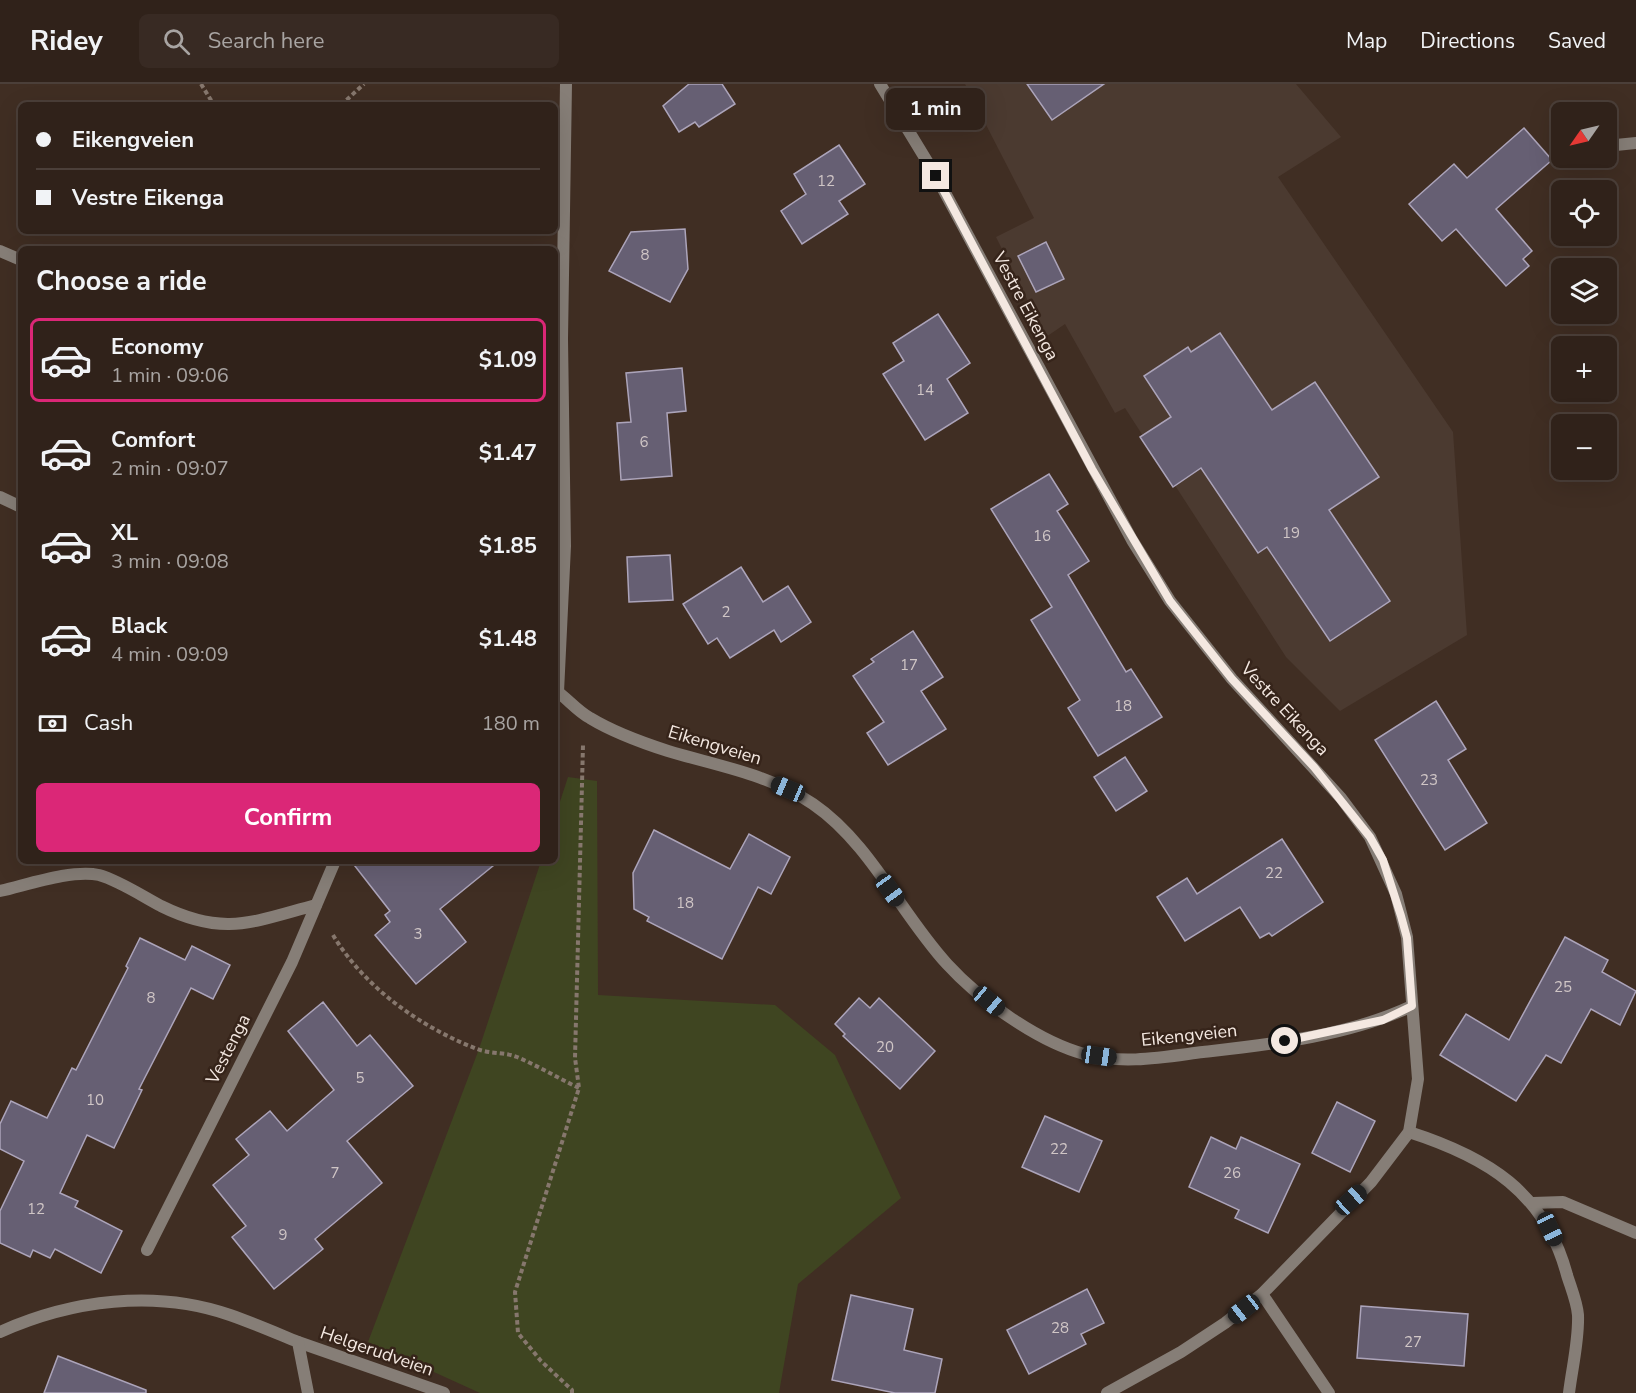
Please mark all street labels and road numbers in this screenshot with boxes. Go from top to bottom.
street label: Vestre Eikenga [987,247,1065,364]
street label: Vestre Eikenga [1235,656,1335,761]
street label: Eikengveien [665,719,765,771]
street label: Vestenga [200,1010,256,1089]
street label: Eikengveien [1140,1018,1238,1052]
street label: Helgerudveien [317,1320,437,1382]

